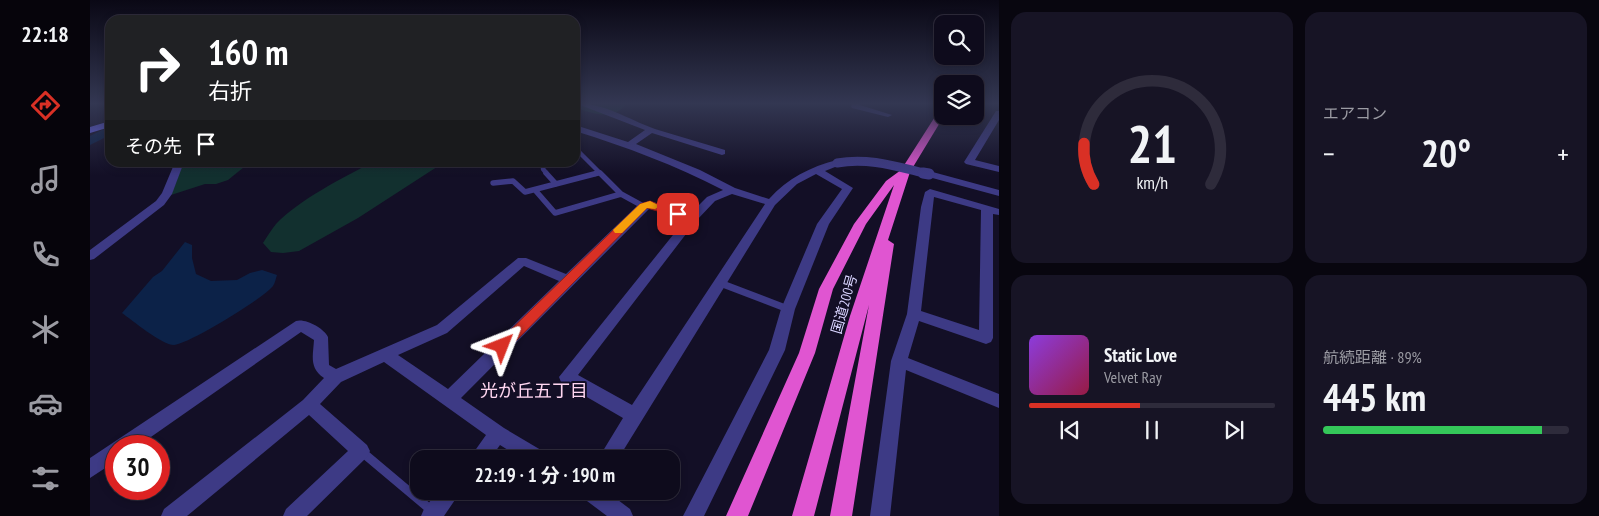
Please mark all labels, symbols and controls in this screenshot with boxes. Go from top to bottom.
map controls [934,15,984,125]
button: search [934,15,984,65]
text: 22:18 [21,20,69,48]
text: 160 m [208,29,289,75]
icon: right [125,35,190,100]
button: layers [934,75,984,125]
text: 右折 [208,77,252,105]
icon: directions [28,88,63,123]
text: エアコン [1323,103,1387,123]
text: 21 [1127,110,1177,177]
text: 20° [1421,128,1471,177]
icon: arrive [192,130,220,158]
text: その先 [125,134,182,158]
text: − [1323,135,1335,172]
text: + [1557,135,1569,172]
icon: music [28,162,63,197]
text: km/h [1136,171,1168,194]
pin [657,193,699,235]
icon: arrive [664,200,692,228]
icon: phone [28,237,63,272]
street label: 国道200号 [827,272,861,336]
icon: climate [28,312,63,347]
position arrow [475,319,527,371]
text: Static Love [1104,343,1177,367]
text: 航続距離 · 89% [1323,347,1422,367]
text: Velvet Ray [1104,367,1162,387]
text: 445 km [1323,372,1426,421]
district label: 光が丘五丁目 [480,379,588,402]
icon: car [28,386,63,421]
icon: previous [1056,416,1084,444]
icon: pause [1138,416,1166,444]
icon: next [1220,416,1248,444]
speed limit sign: 30 [105,435,170,500]
icon: filters [28,461,63,496]
text: 22:19 · 1 分 · 190 m [475,463,615,487]

